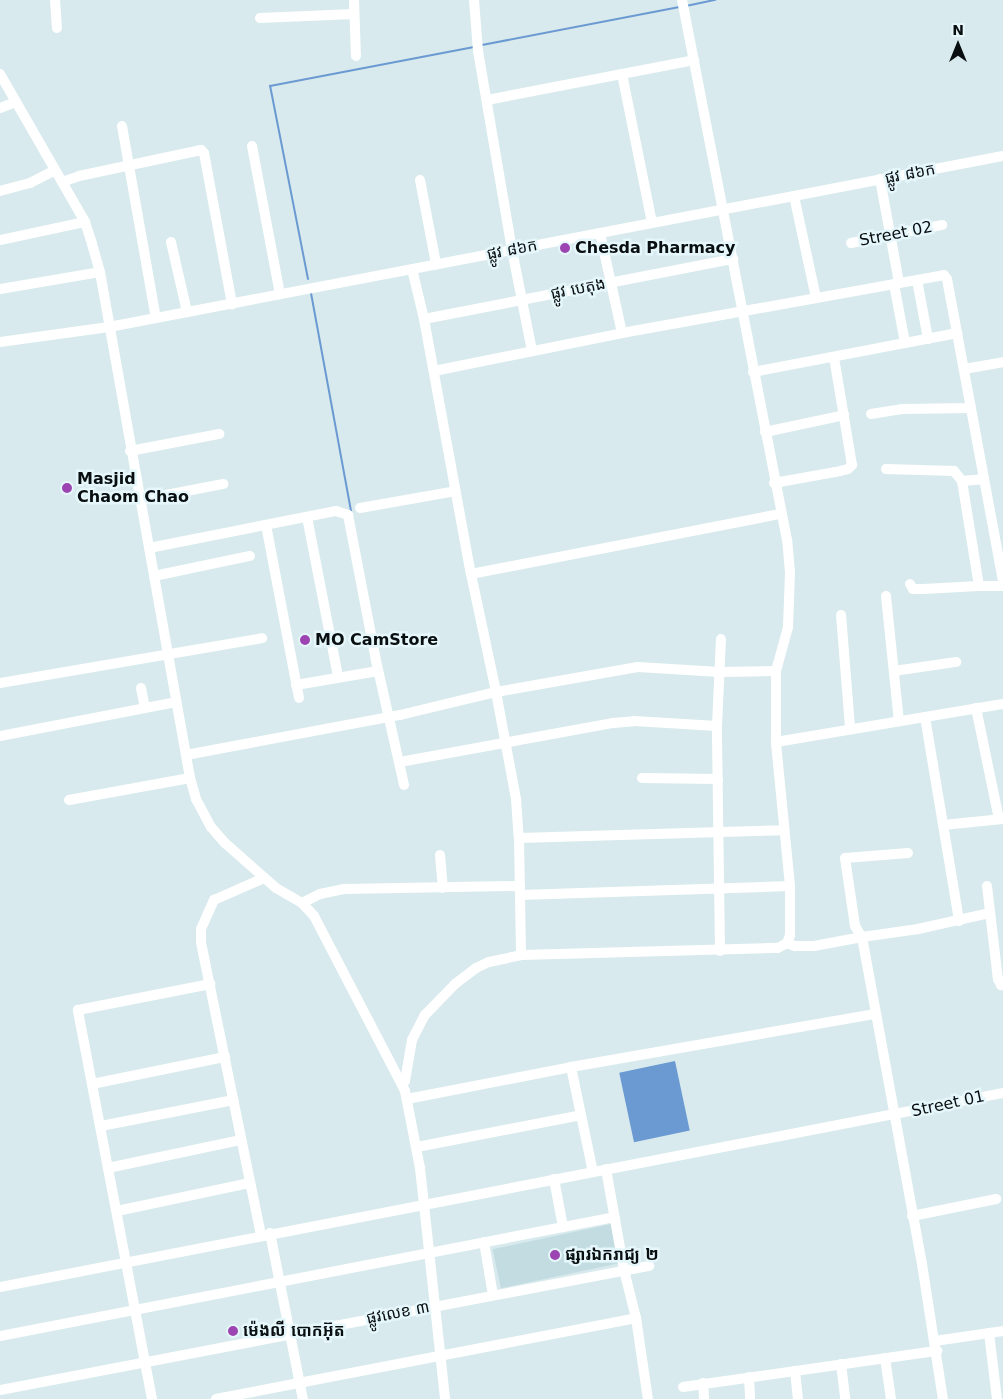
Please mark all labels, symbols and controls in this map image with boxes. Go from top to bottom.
north arrow [933,20,983,70]
text: N [952,22,964,38]
street label: ផ្លូវ ៨៦ក [883,160,937,188]
street label: Street 02 [858,218,934,250]
street label: ផ្លូវ ៨៦ក [485,236,539,264]
place label: Chesda Pharmacy [575,238,736,258]
marker: Chesda Pharmacy [559,242,571,254]
street label: ផ្លូវ បេតុង [549,274,607,304]
place label: Masjid Chaom Chao [77,469,189,507]
marker: Masjid Chaom Chao [61,482,73,494]
place label: MO CamStore [315,630,438,650]
marker: MO CamStore [299,634,311,646]
street label: Street 01 [910,1087,986,1121]
place label: ផ្សារឯករាជ្យ ២ [565,1245,659,1265]
marker: ផ្សារឯករាជ្យ ២ [549,1249,561,1261]
street label: ផ្លូវលេខ ៣ [365,1297,431,1329]
place label: ម៉េងលី បោកអ៊ុត [243,1321,345,1341]
marker: ម៉េងលី បោកអ៊ុត [227,1325,239,1337]

